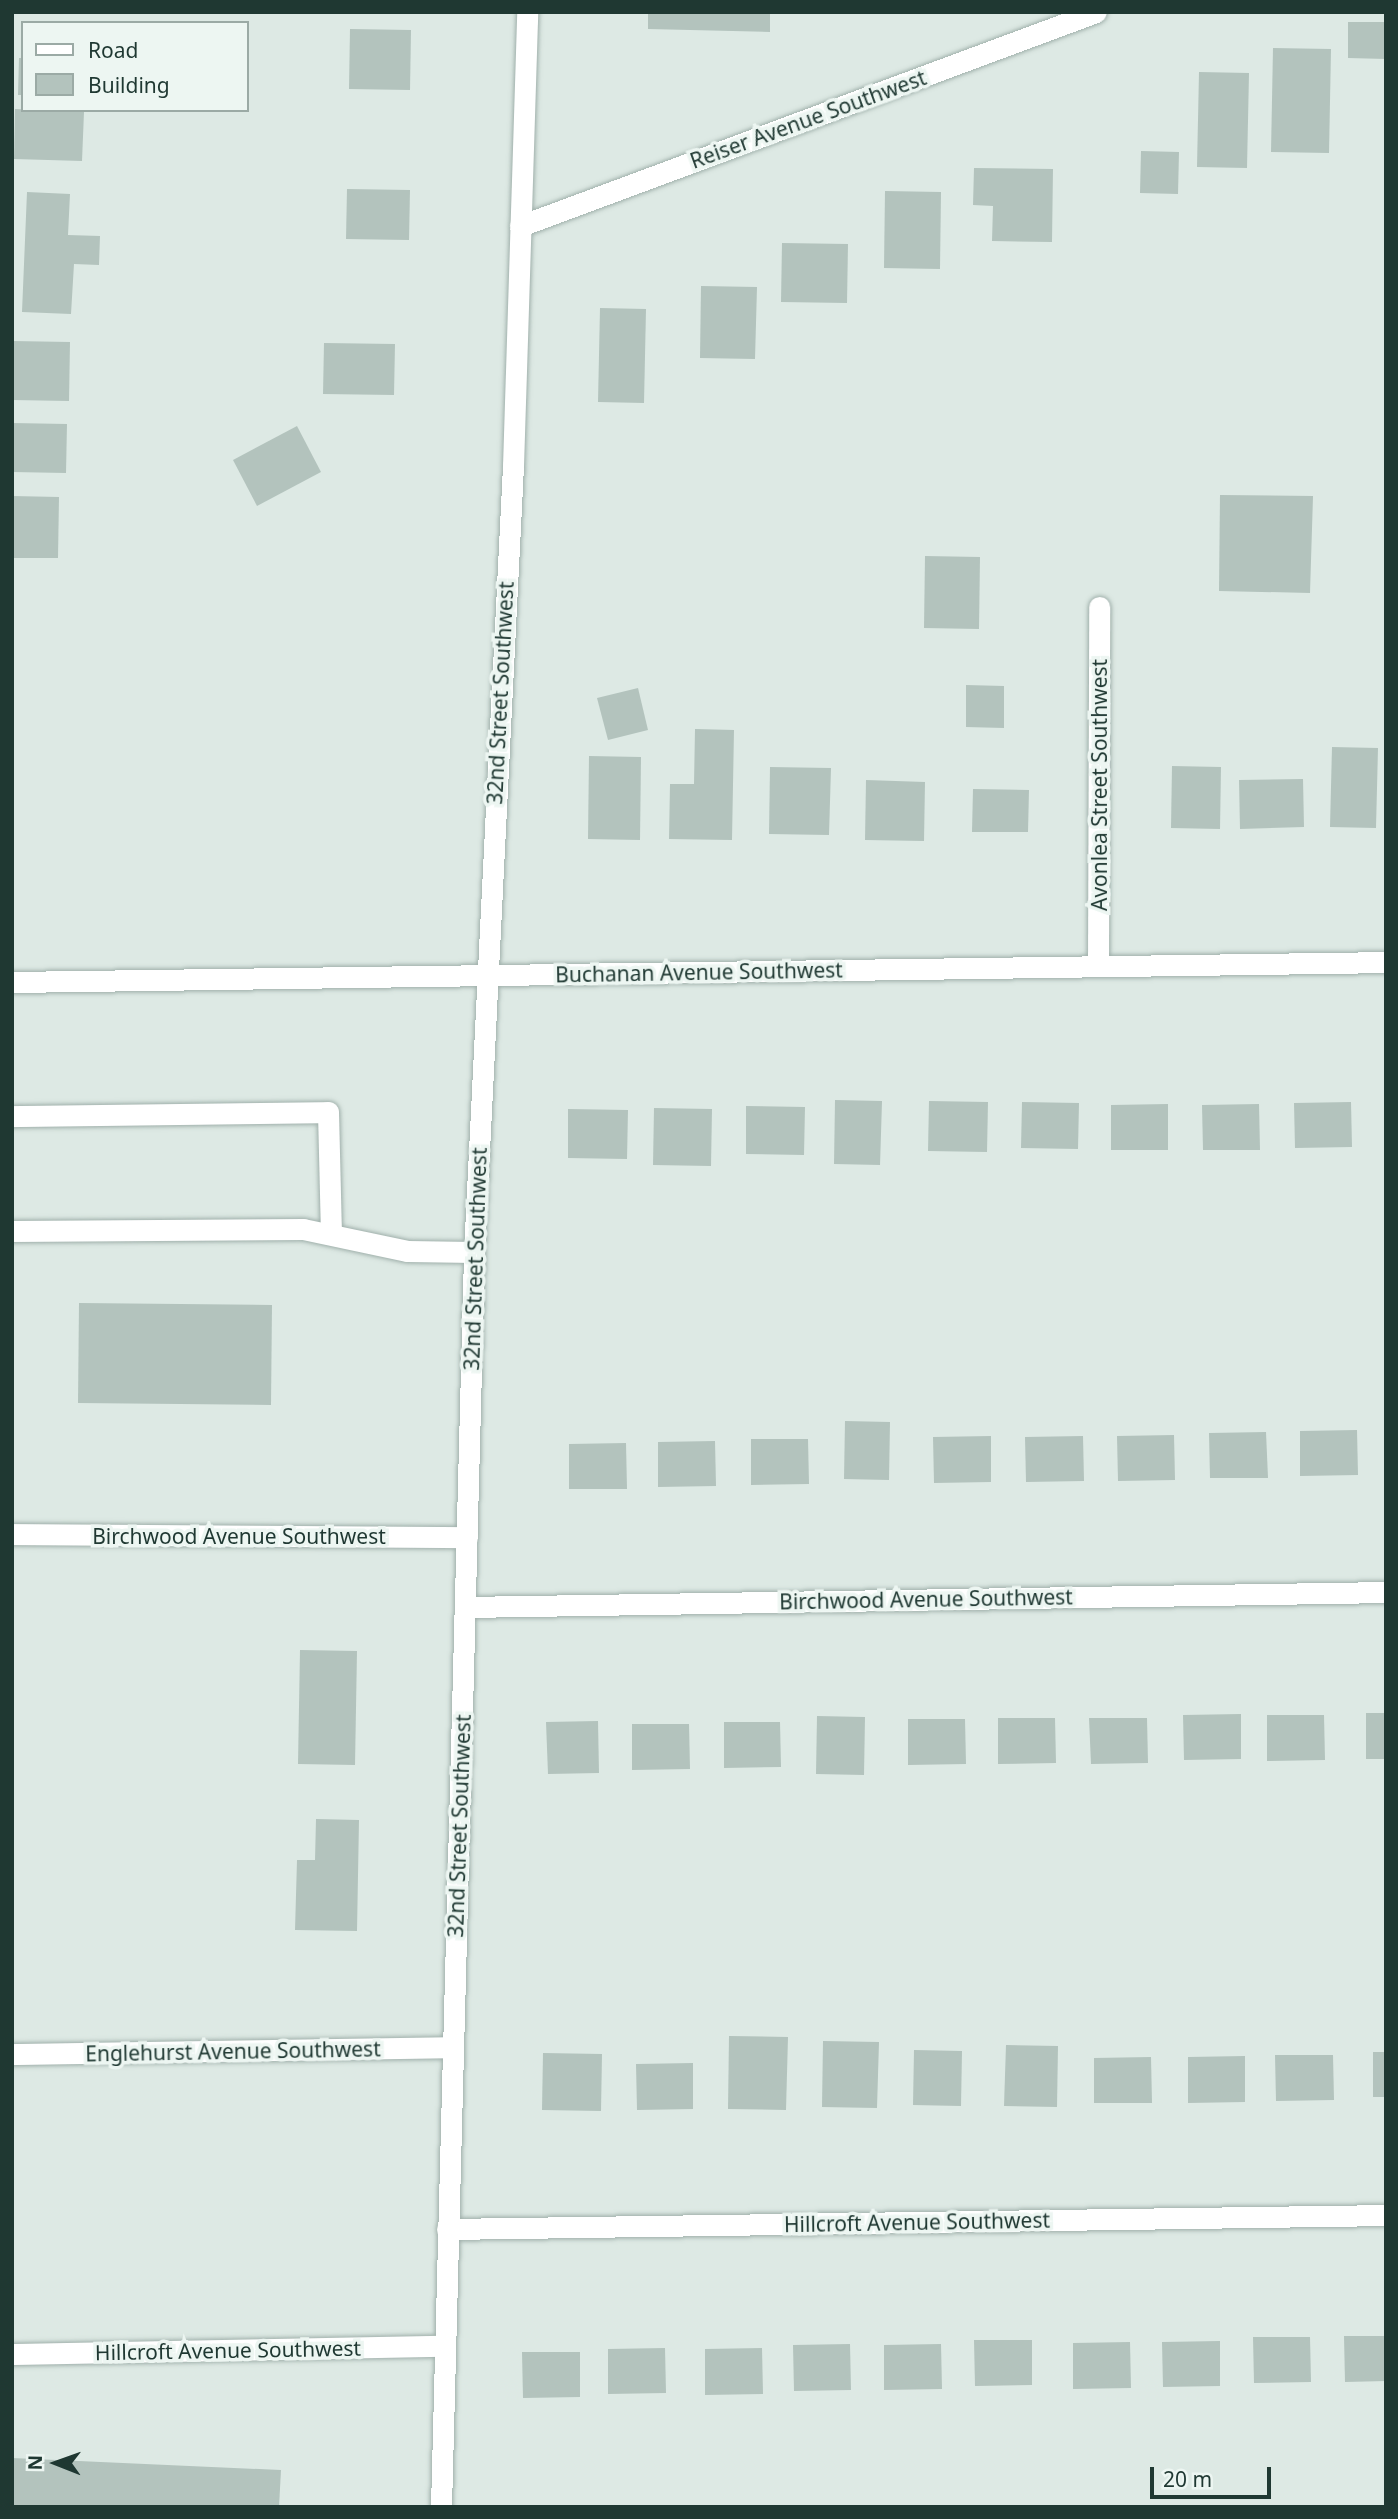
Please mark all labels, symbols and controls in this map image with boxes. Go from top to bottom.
legend [21,21,248,112]
text: Road [88,36,138,64]
street label: Reiser Avenue Southwest [687,65,929,173]
text: Building [88,71,170,99]
street label: 32nd Street Southwest [482,581,518,805]
street label: Avonlea Street Southwest [1086,659,1112,911]
street label: Buchanan Avenue Southwest [555,957,843,987]
street label: 32nd Street Southwest [459,1147,491,1371]
street label: Birchwood Avenue Southwest [92,1523,386,1549]
street label: Birchwood Avenue Southwest [779,1584,1073,1614]
street label: 32nd Street Southwest [443,1714,475,1938]
street label: Englehurst Avenue Southwest [85,2036,381,2066]
street label: Hillcroft Avenue Southwest [784,2207,1050,2237]
street label: Hillcroft Avenue Southwest [95,2335,361,2365]
north arrow [21,2428,91,2498]
scale bar [1153,2452,1274,2496]
text: N [22,2455,48,2471]
text: 20 m [1163,2465,1212,2493]

